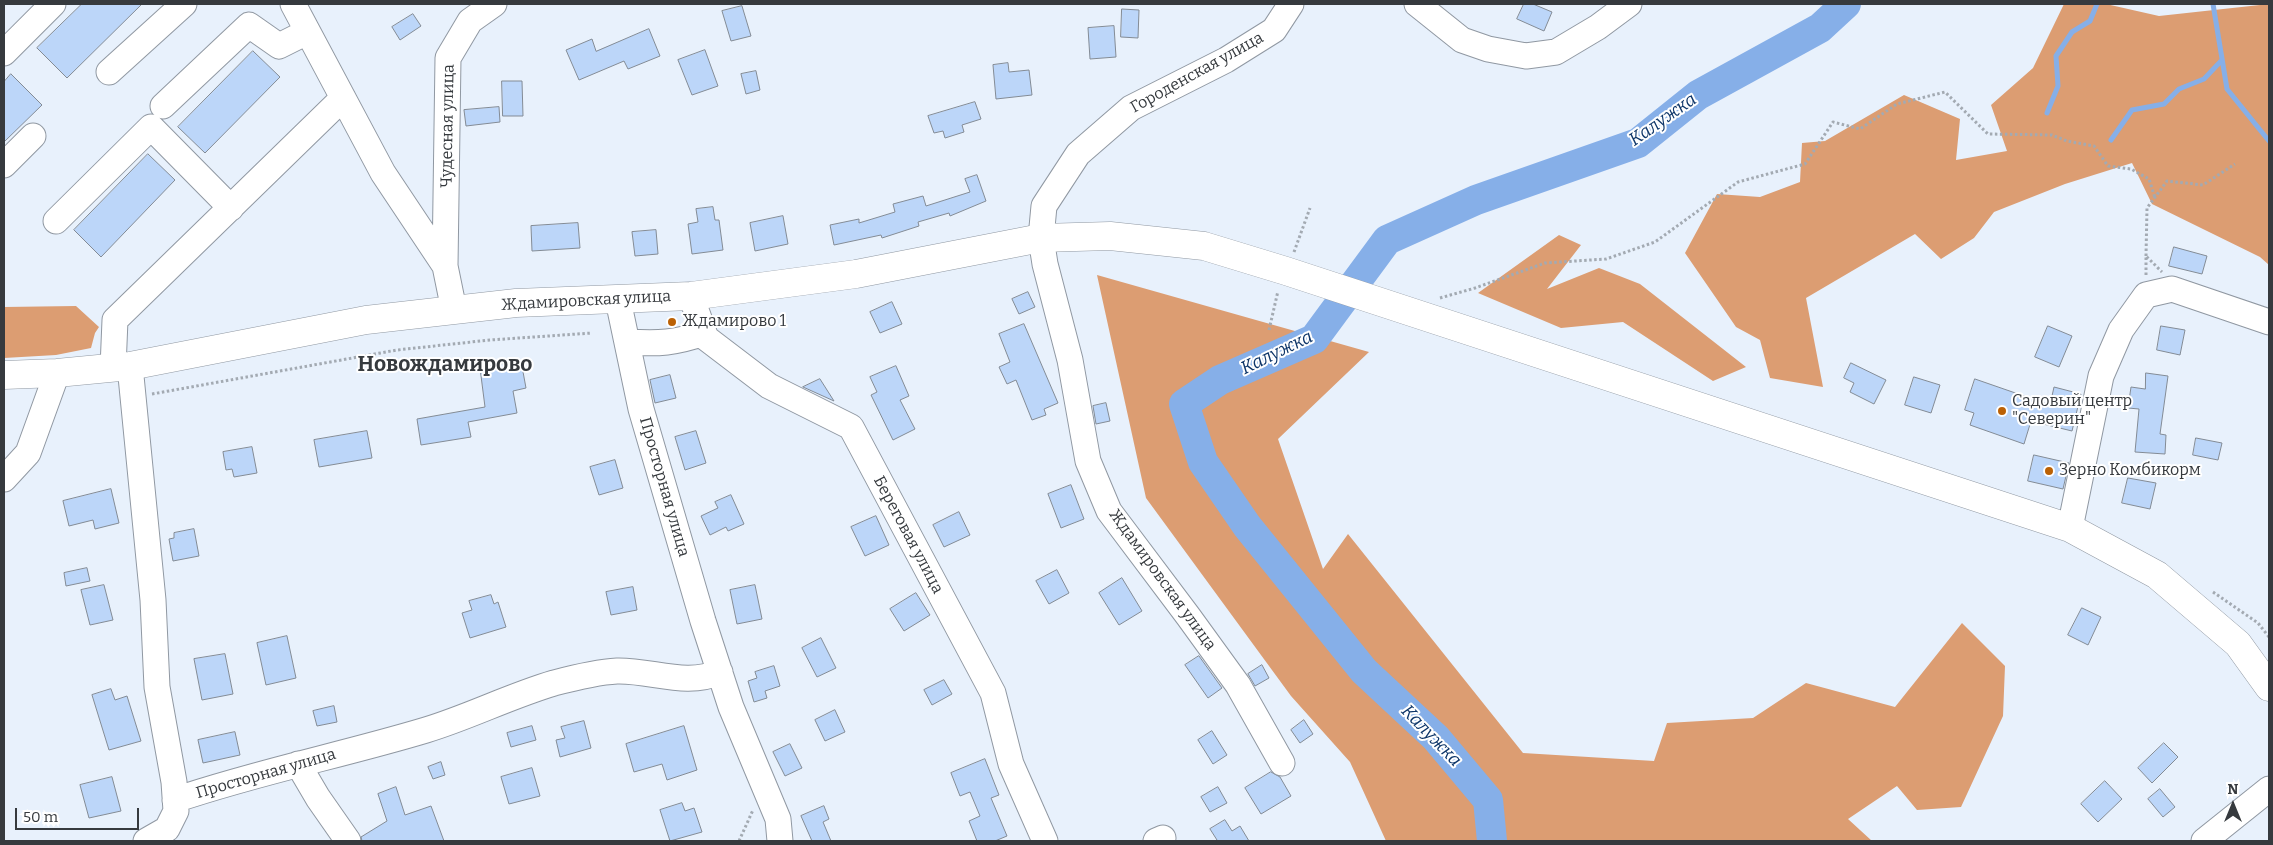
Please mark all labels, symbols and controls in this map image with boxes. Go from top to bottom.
street label: Городенская улица [1127,28,1267,118]
street label: Чудесная улица [437,64,459,188]
water label: Калужка [1625,89,1701,151]
street label: Ждамировская улица [501,287,671,315]
place label: Ждамирово 1 [682,312,786,332]
marker: Ждамирово 1 [666,316,678,328]
water label: Калужка [1238,326,1316,380]
district label: Новождамирово [358,352,532,378]
place label: Садовый центр "Северин" [2012,392,2132,430]
marker: Садовый центр "Северин" [1996,405,2008,417]
street label: Просторная улица [635,415,693,559]
place label: Зерно Комбикорм [2059,461,2201,481]
marker: Зерно Комбикорм [2043,465,2055,477]
street label: Береговая улица [869,473,947,597]
street label: Ждамировская улица [1104,506,1220,654]
water label: Калужка [1396,701,1466,771]
street label: Просторная улица [194,745,338,803]
north arrow [2208,780,2258,830]
text: N [2228,781,2238,798]
scale bar [18,798,141,830]
text: 50 m [23,808,58,826]

